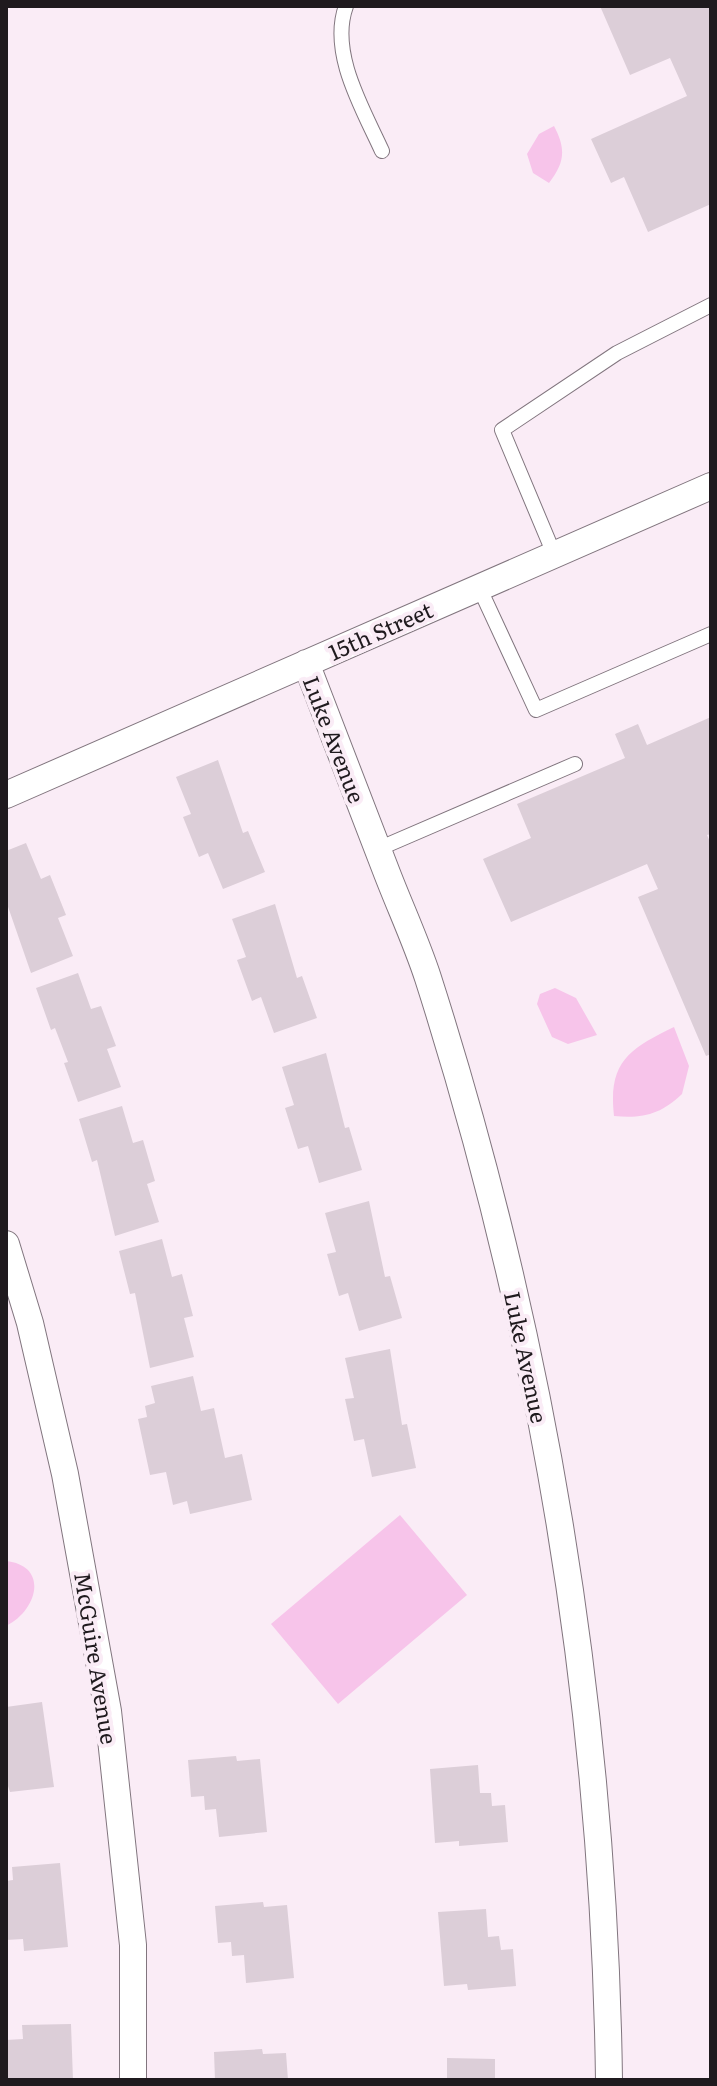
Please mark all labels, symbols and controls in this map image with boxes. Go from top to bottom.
street label: 15th Street [323,592,437,668]
street label: Luke Avenue [296,671,374,807]
street label: Luke Avenue [497,1288,557,1426]
street label: McGuire Avenue [67,1570,127,1746]

